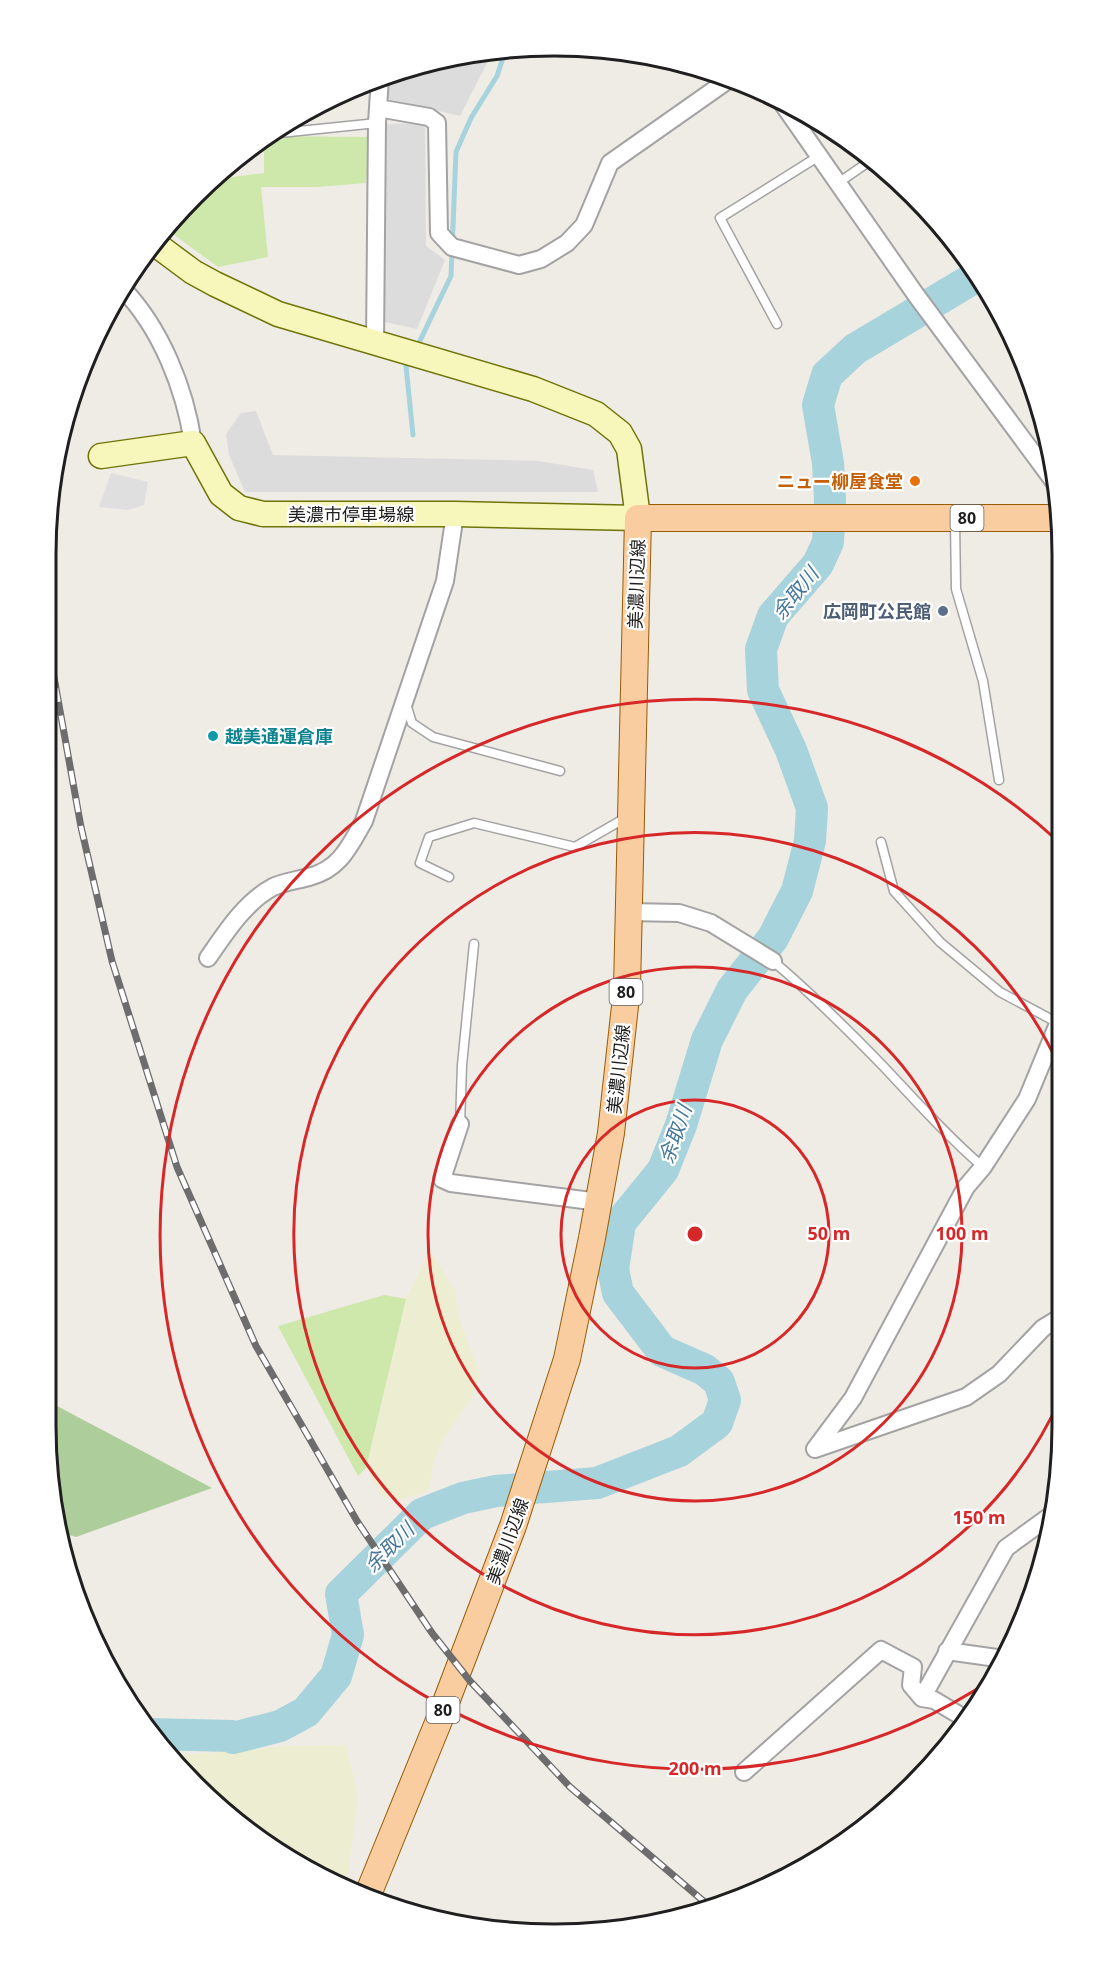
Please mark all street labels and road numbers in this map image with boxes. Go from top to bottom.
street label: 美濃市停車場線 [288,502,414,526]
road number: 80 [950,505,984,531]
street label: 美濃川辺線 [622,539,650,629]
road number: 80 [610,979,642,1005]
street label: 美濃川辺線 [601,1023,635,1115]
street label: 美濃川辺線 [480,1495,534,1587]
road number: 80 [426,1697,460,1723]

